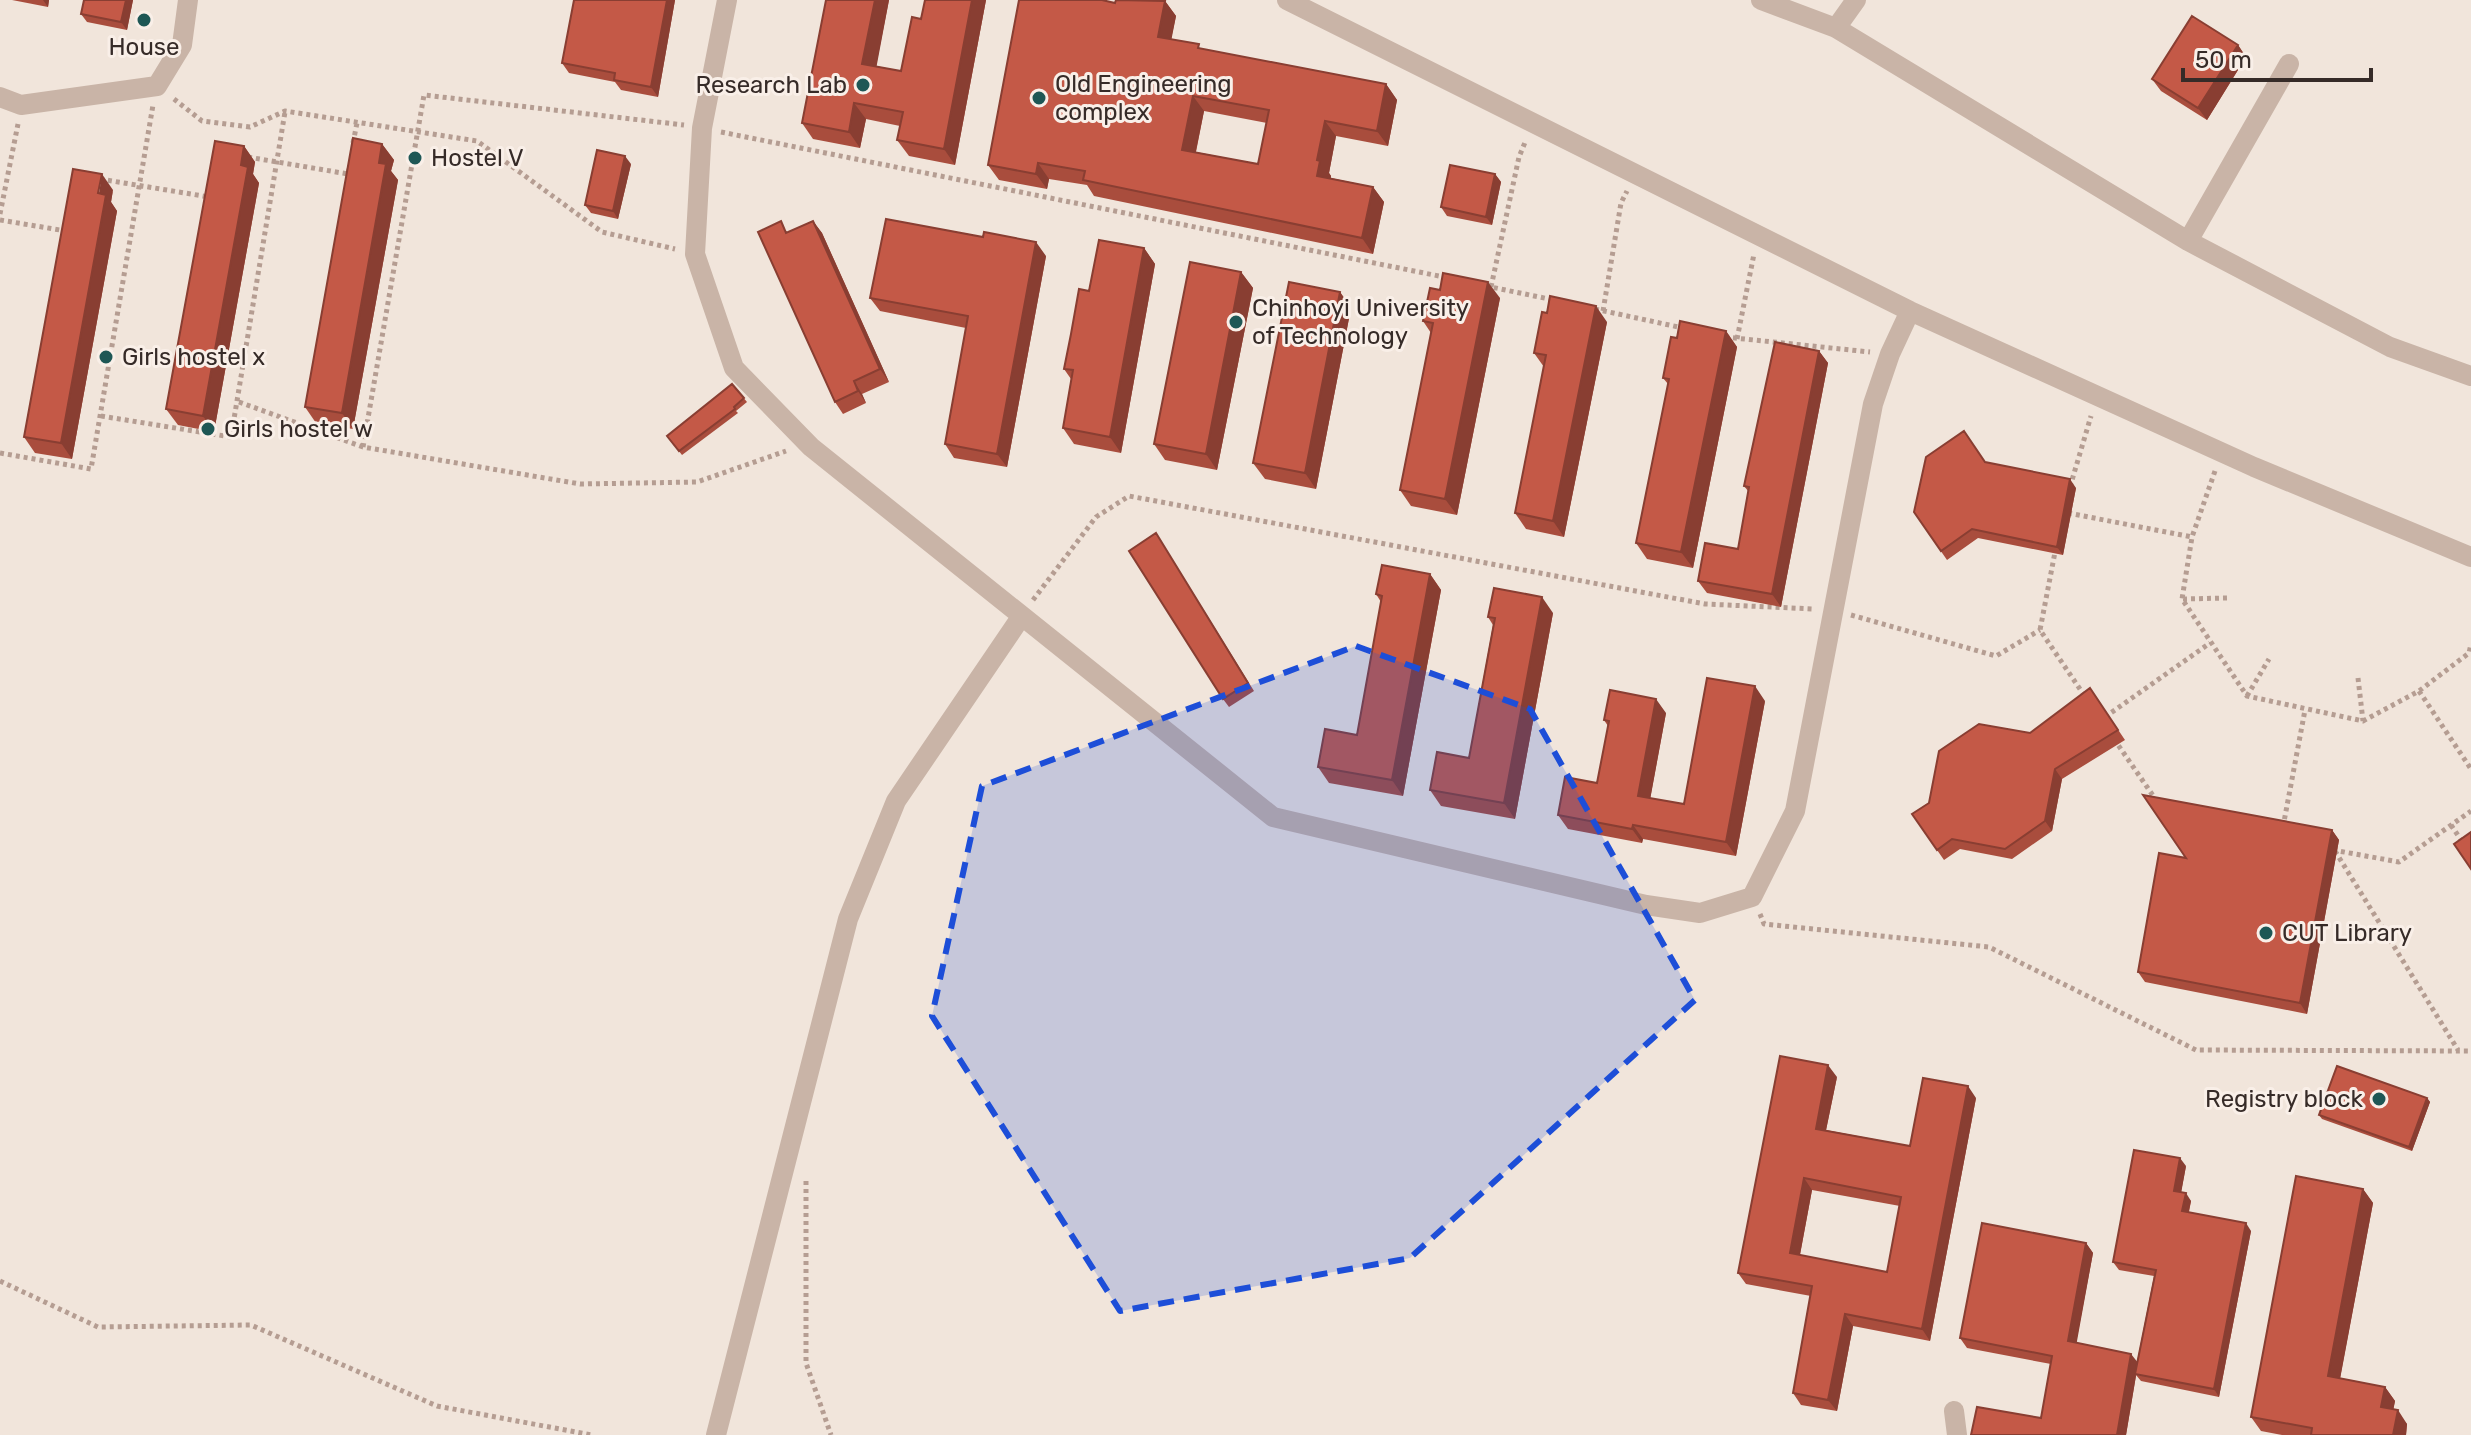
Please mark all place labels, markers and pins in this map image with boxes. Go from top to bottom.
marker: House [135,11,153,29]
place label: House [108,33,180,61]
place label: Old Engineering complex [1055,70,1232,126]
place label: Research Lab [695,71,847,99]
marker: Research Lab [854,76,872,94]
marker: Old Engineering complex [1030,89,1048,107]
place label: Hostel V [431,144,524,172]
marker: Hostel V [406,149,424,167]
place label: Chinhoyi University of Technology [1252,294,1469,350]
marker: Chinhoyi University of Technology [1227,313,1245,331]
place label: Girls hostel x [122,343,265,371]
marker: Girls hostel x [97,348,115,366]
place label: Girls hostel w [224,415,373,443]
marker: Girls hostel w [199,420,217,438]
place label: CUT Library [2282,919,2412,947]
marker: CUT Library [2257,924,2275,942]
place label: Registry block [2205,1085,2364,1113]
marker: Registry block [2370,1090,2388,1108]

